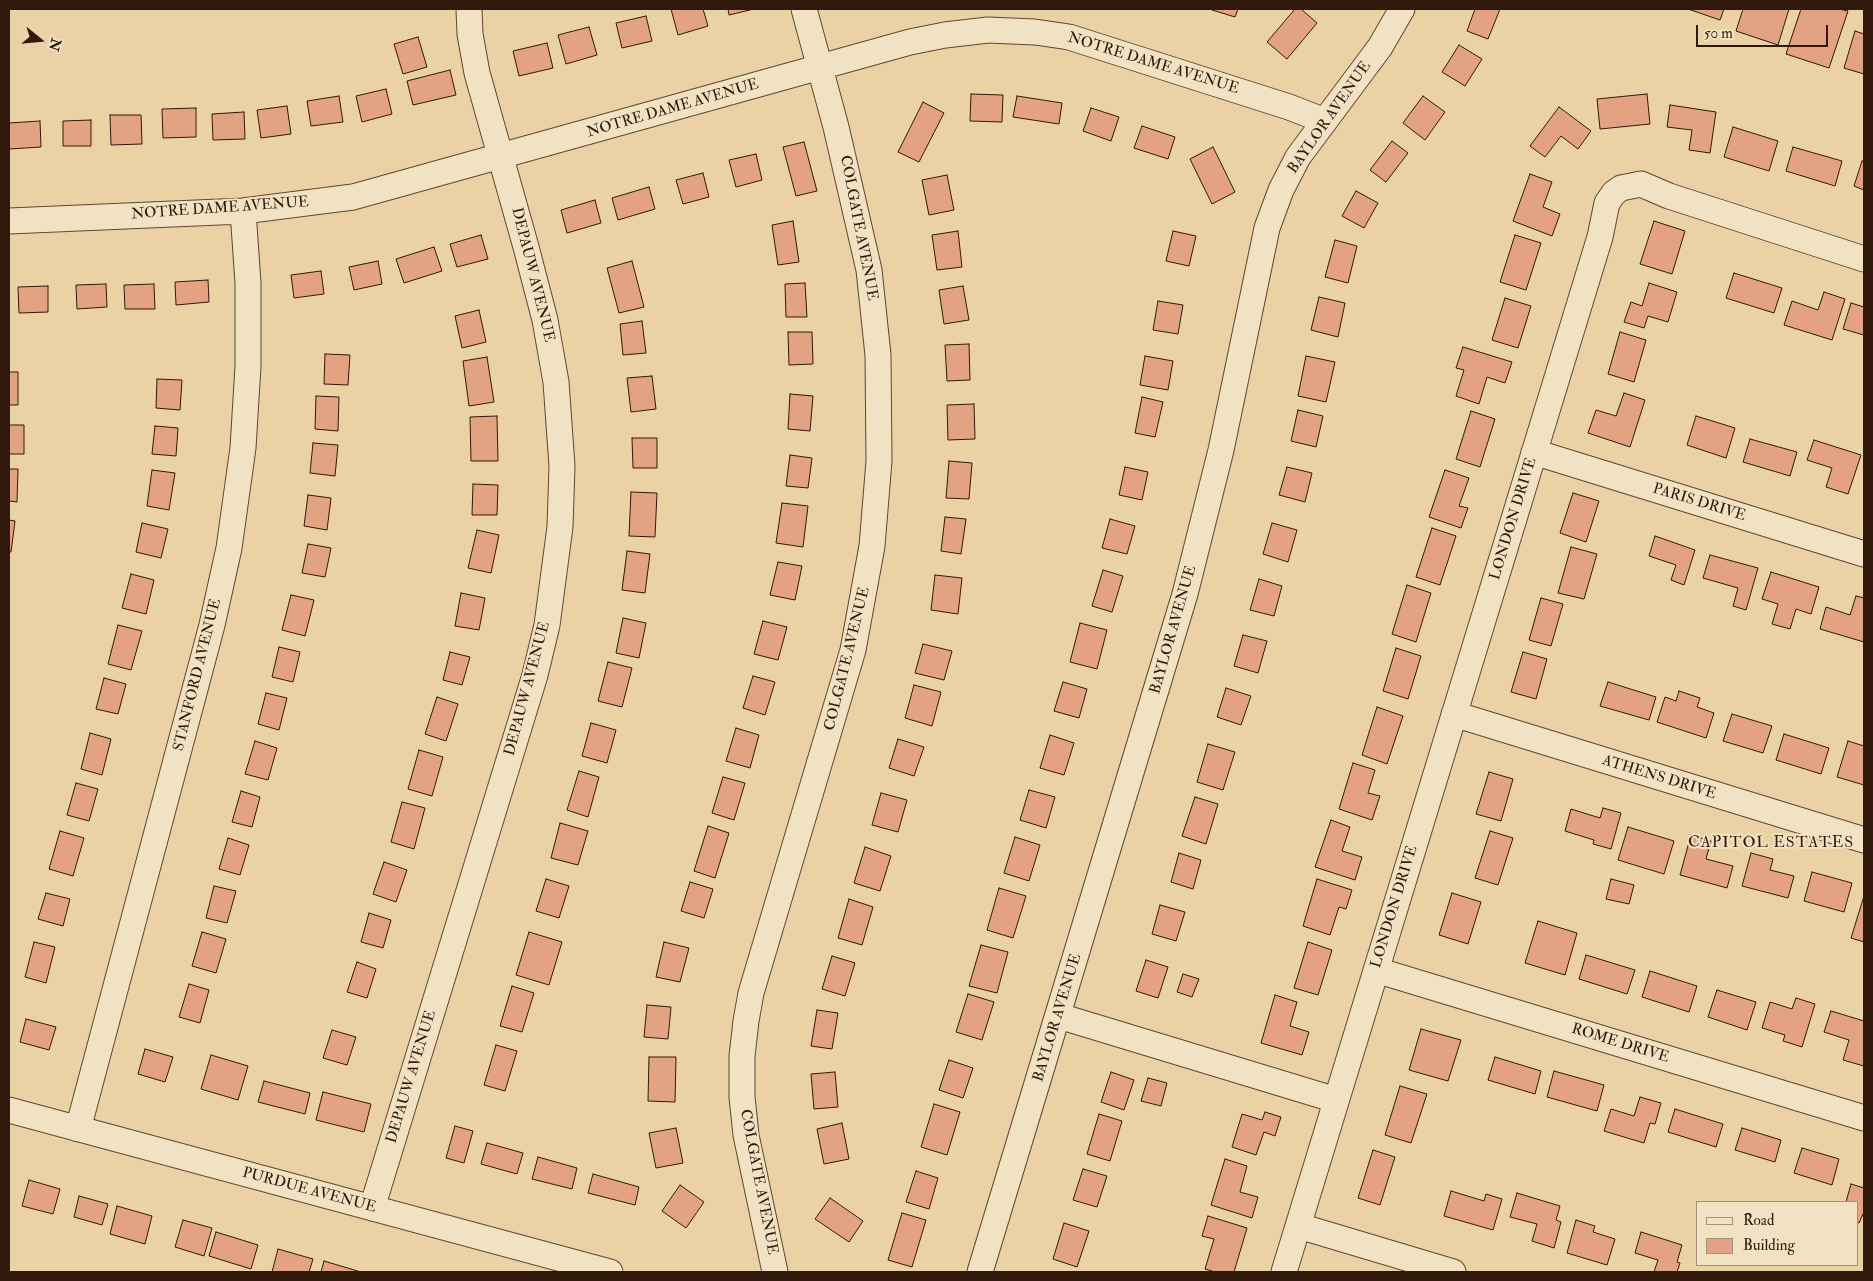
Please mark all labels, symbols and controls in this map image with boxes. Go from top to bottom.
north arrow [15,15,65,65]
scale bar [1698,15,1830,47]
text: 50 m [1704,24,1733,43]
street label: NOTRE DAME AVENUE [1065,29,1241,99]
text: N [45,36,65,53]
street label: BAYLOR AVENUE [1285,58,1375,178]
street label: NOTRE DAME AVENUE [585,76,761,142]
street label: COLGATE AVENUE [835,154,881,302]
street label: NOTRE DAME AVENUE [131,194,309,224]
street label: DEPAUW AVENUE [507,206,557,344]
street label: LONDON DRIVE [1487,456,1541,582]
street label: PARIS DRIVE [1650,480,1748,526]
street label: BAYLOR AVENUE [1147,564,1201,696]
street label: COLGATE AVENUE [821,585,875,733]
street label: STANFORD AVENUE [170,597,226,753]
street label: DEPAUW AVENUE [501,620,555,758]
street label: ATHENS DRIVE [1600,752,1718,804]
district label: CAPITOL ESTATES [1686,834,1856,854]
street label: LONDON DRIVE [1368,844,1422,970]
street label: BAYLOR AVENUE [1030,952,1086,1084]
street label: DEPAUW AVENUE [383,1008,441,1146]
street label: ROME DRIVE [1569,1021,1671,1067]
street label: COLGATE AVENUE [735,1108,781,1256]
street label: PURDUE AVENUE [240,1165,378,1217]
legend [1696,1201,1858,1266]
text: Road [1743,1211,1774,1230]
text: Building [1743,1236,1795,1255]

